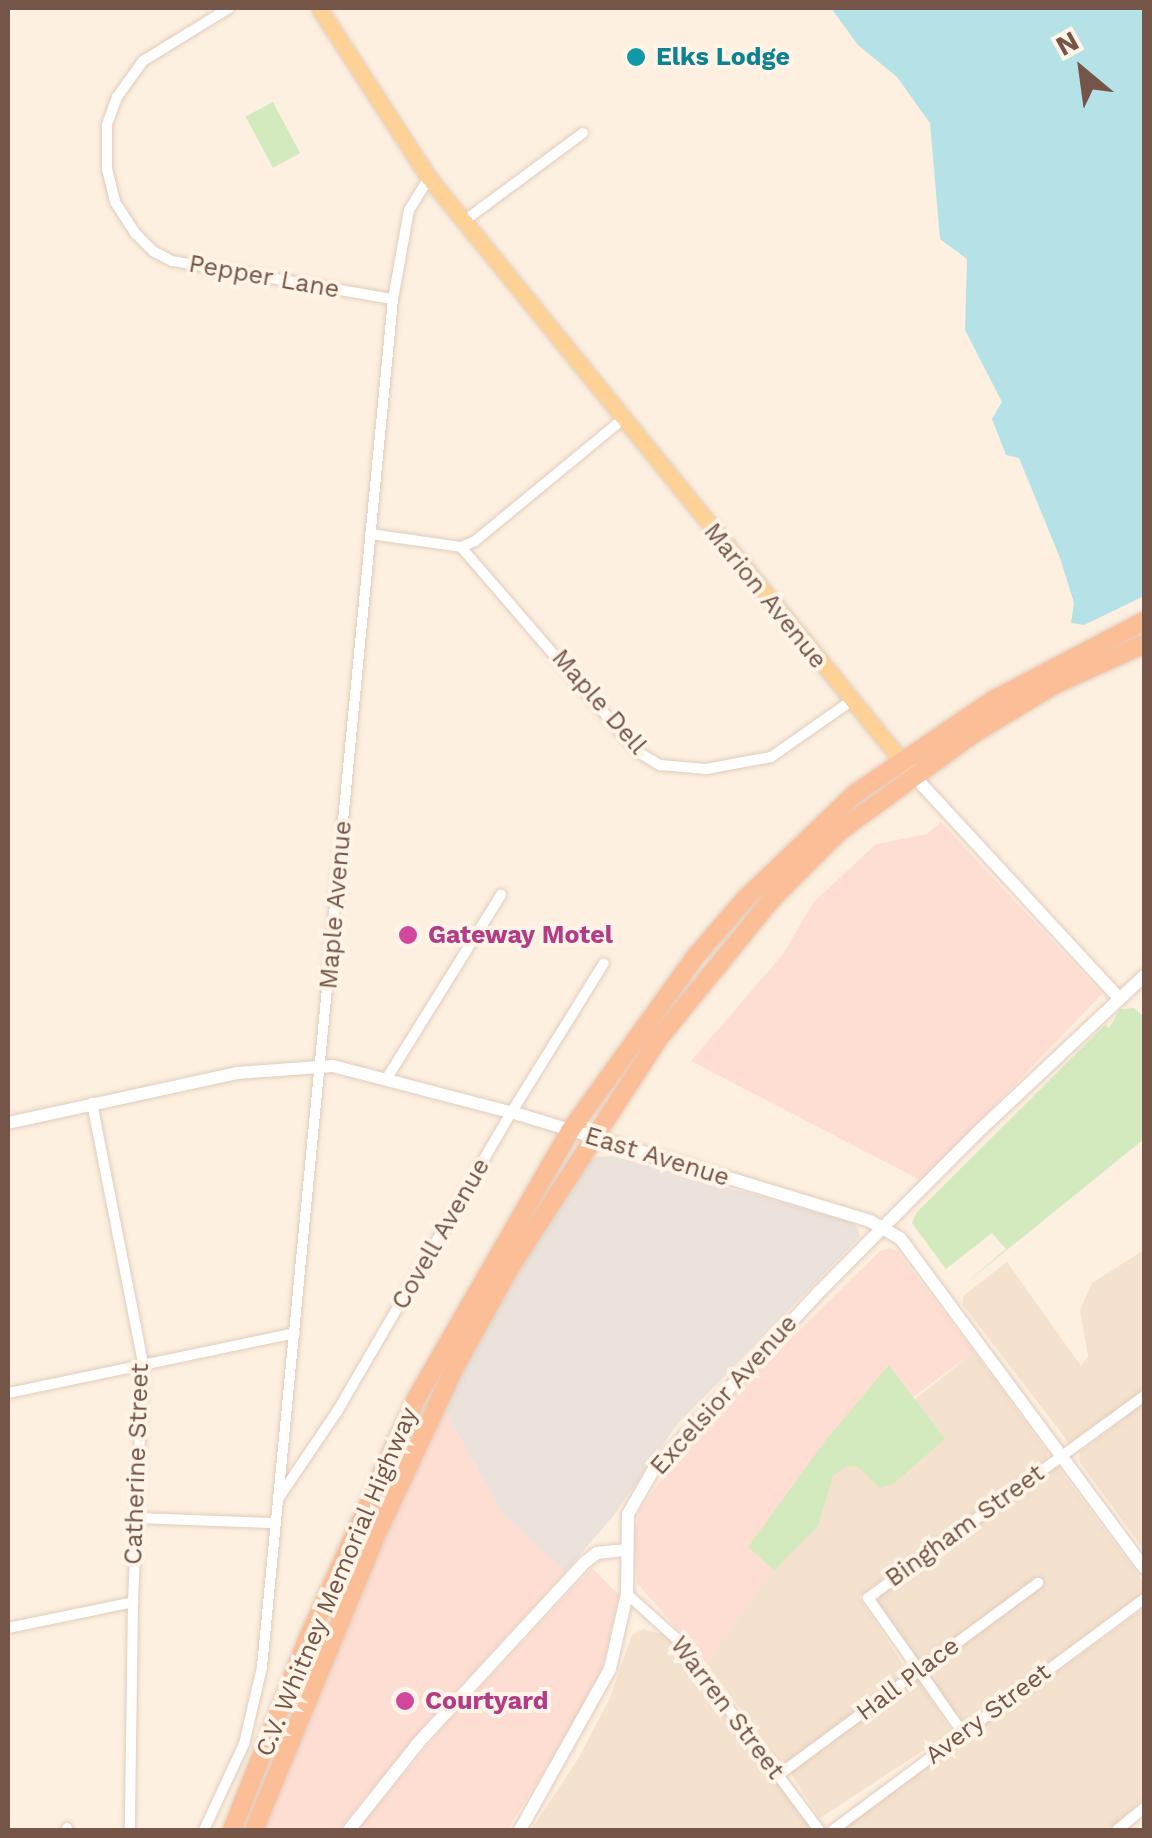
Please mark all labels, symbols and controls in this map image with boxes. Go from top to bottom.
north arrow [1032,20,1132,120]
text: N [1050,24,1084,63]
place label: Elks Lodge [656,42,790,72]
marker: Elks Lodge [625,46,647,68]
street label: Pepper Lane [186,249,342,305]
street label: Marion Avenue [697,517,833,675]
street label: Maple Dell [545,643,653,761]
street label: Maple Avenue [314,819,358,991]
place label: Gateway Motel [428,920,613,950]
marker: Gateway Motel [397,924,419,946]
street label: East Avenue [581,1121,733,1193]
street label: Covell Avenue [385,1152,497,1316]
street label: Excelsior Avenue [644,1308,804,1482]
street label: Catherine Street [118,1363,156,1565]
street label: C.V. Whitney Memorial Highway [249,1402,425,1762]
street label: Bingham Street [880,1458,1050,1594]
street label: Hall Place [850,1630,966,1728]
street label: Warren Street [664,1631,790,1785]
street label: Avery Street [919,1657,1057,1771]
place label: Courtyard [425,1686,548,1716]
marker: Courtyard [394,1690,416,1712]

